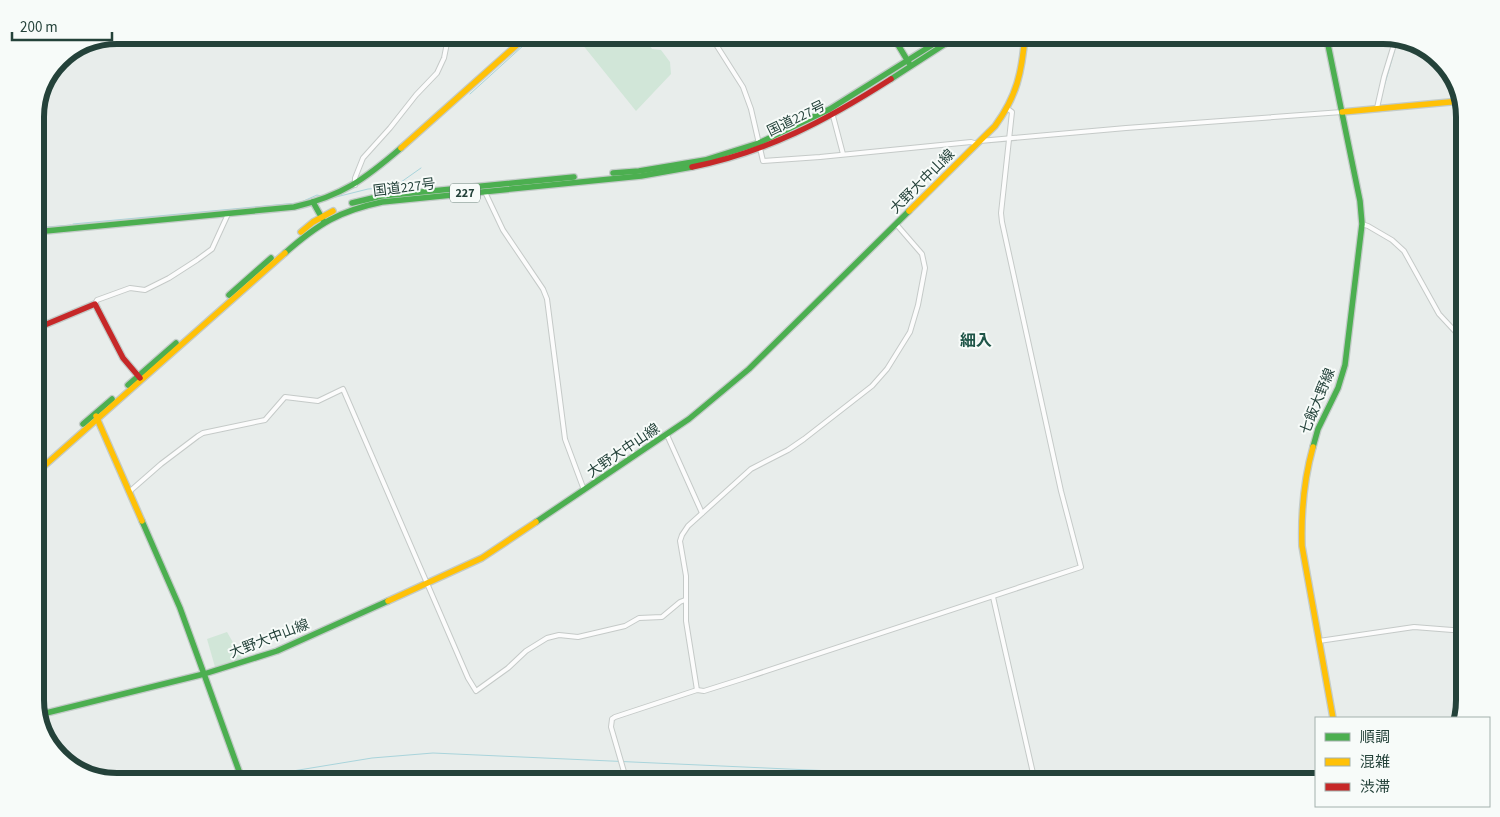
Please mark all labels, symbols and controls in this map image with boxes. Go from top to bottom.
scale bar [12,10,112,42]
text: 200 m [20,17,58,38]
street label: 国道227号 [764,96,829,142]
street label: 大野大中山線 [886,145,959,218]
street label: 国道227号 [372,174,437,202]
road number: 227 [450,184,480,202]
district label: 細入 [960,330,992,352]
street label: 七飯大野線 [1296,365,1340,438]
street label: 大野大中山線 [583,419,664,483]
street label: 大野大中山線 [227,615,312,663]
legend [1315,717,1490,807]
text: 順調 [1360,727,1390,748]
text: 混雑 [1360,752,1390,773]
text: 渋滞 [1360,777,1390,798]

